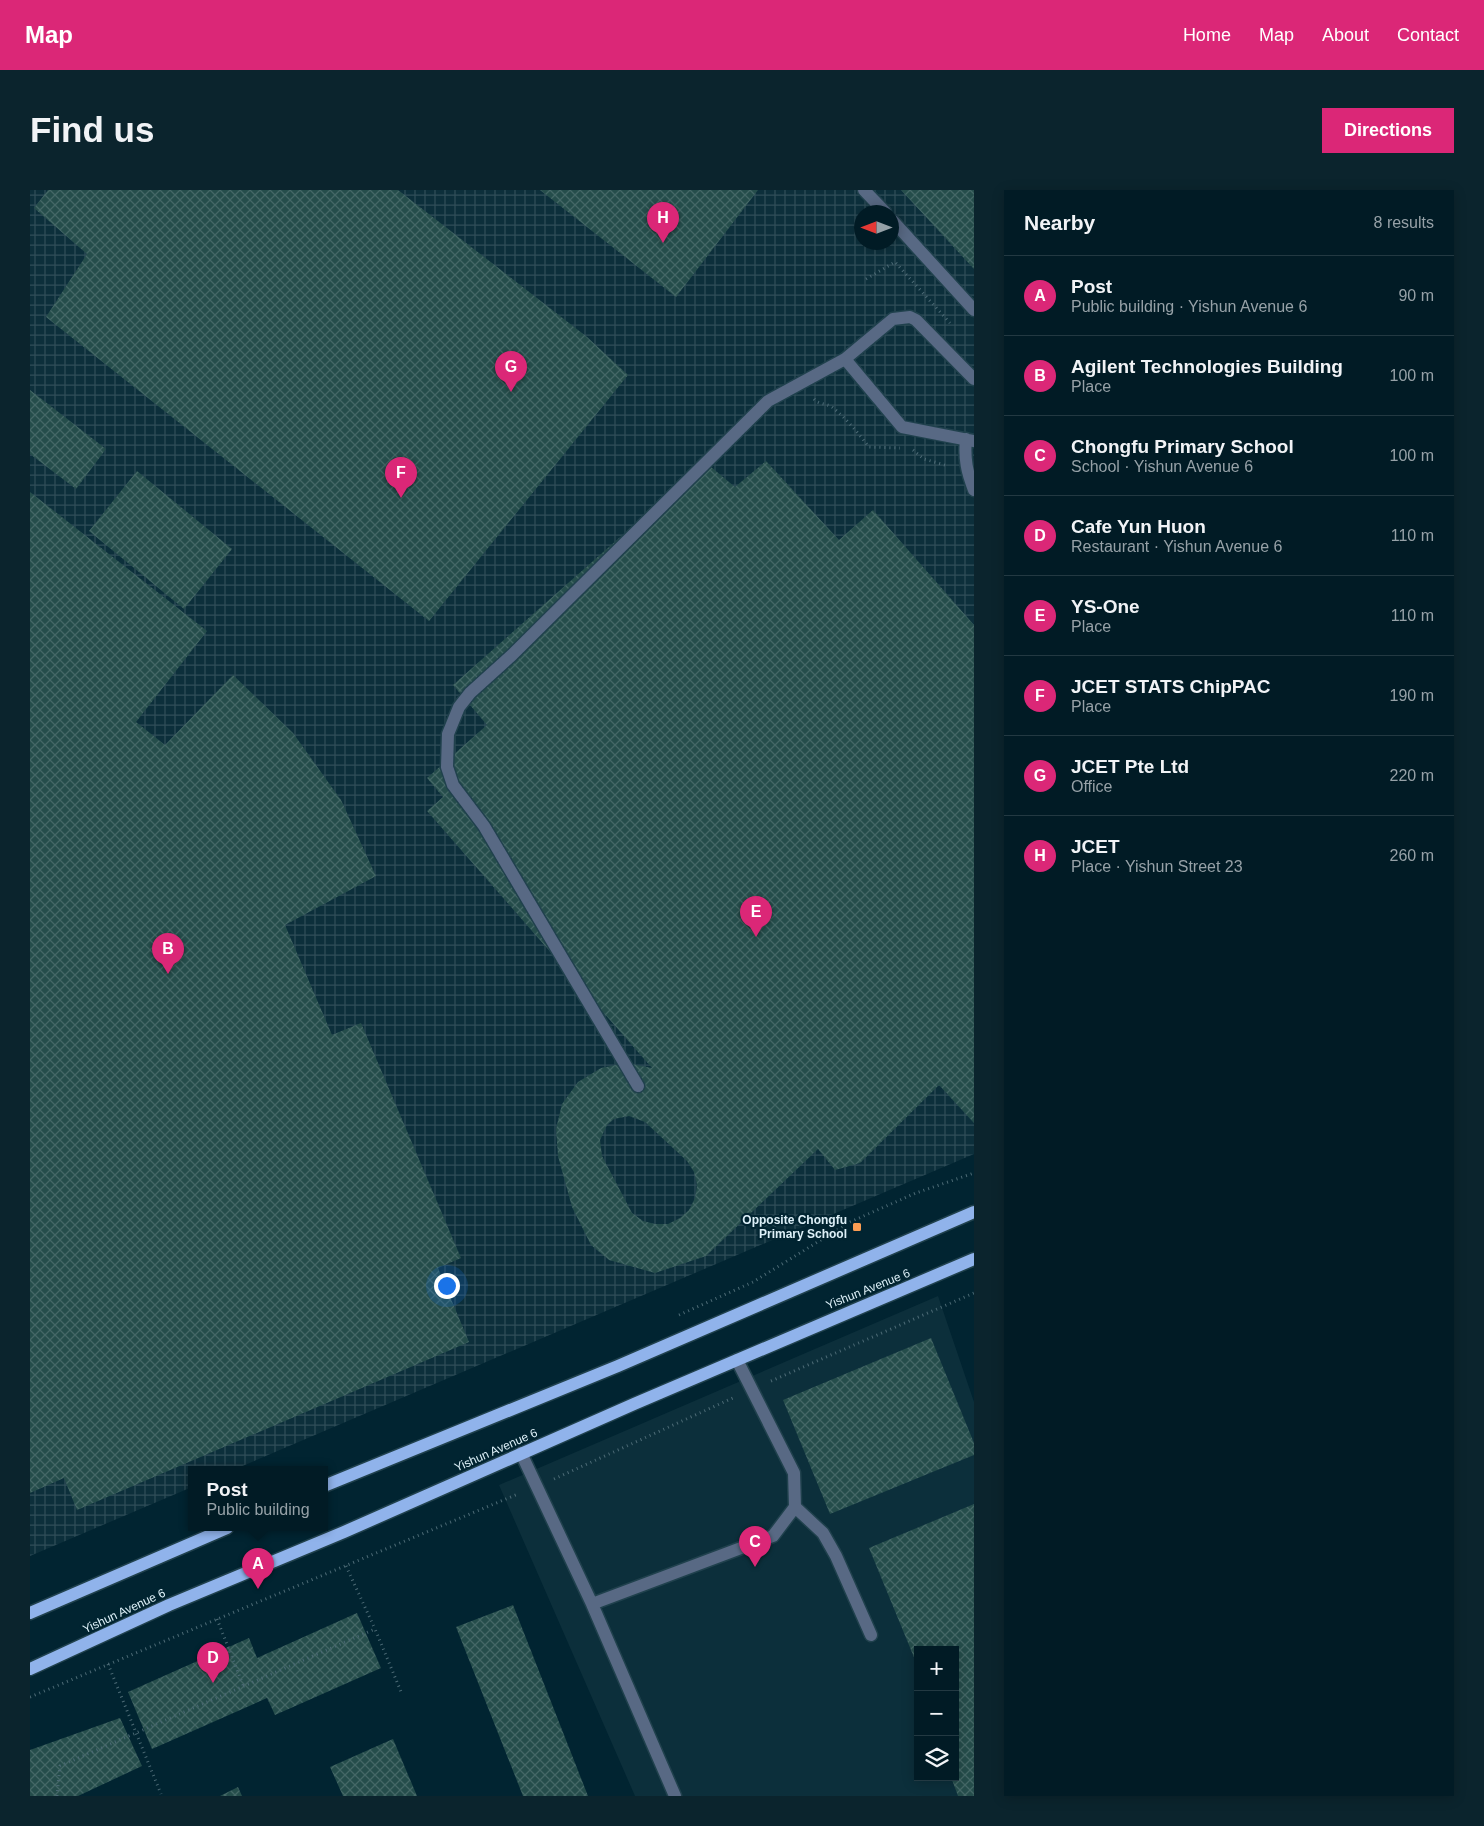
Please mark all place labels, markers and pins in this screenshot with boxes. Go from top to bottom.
pin: H [647,202,679,243]
pin: G [495,351,527,392]
pin: F [385,457,417,498]
pin: E [740,896,772,937]
pin: B [152,933,184,974]
place label: Opposite Chongfu Primary School [742,1213,847,1241]
marker: Opposite Chongfu Primary School [851,1221,863,1233]
pin: C [739,1526,771,1567]
pin: A [242,1548,274,1589]
pin: D [197,1642,229,1683]

